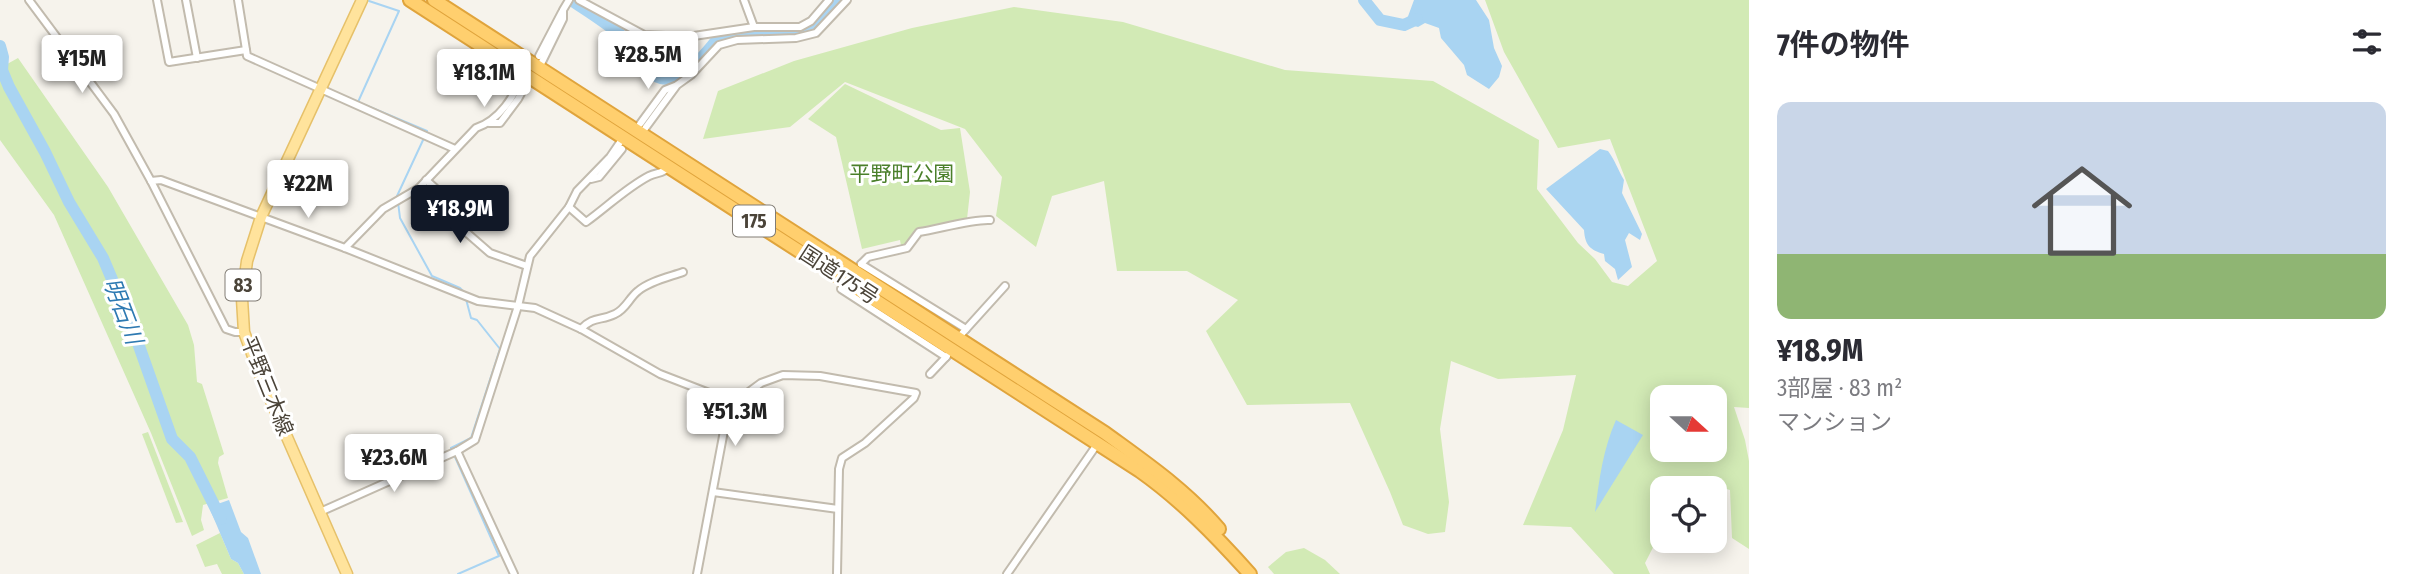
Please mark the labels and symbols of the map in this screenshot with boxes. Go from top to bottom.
pin: ¥28.5M [591,32,705,91]
pin: ¥15M [41,36,123,95]
pin: ¥18.1M [427,50,541,109]
pin: ¥22M [267,160,349,220]
park label: 平野町公園 [850,161,955,187]
pin: ¥18.9M [403,186,517,245]
road number: 175 [733,206,775,236]
street label: 国道175号 [795,240,883,310]
road number: 83 [226,270,260,300]
water label: 明石川 [98,274,150,351]
street label: 平野三木線 [235,332,299,440]
north arrow [1650,385,1727,462]
pin: ¥51.3M [678,388,792,448]
pin: ¥23.6M [337,434,451,494]

